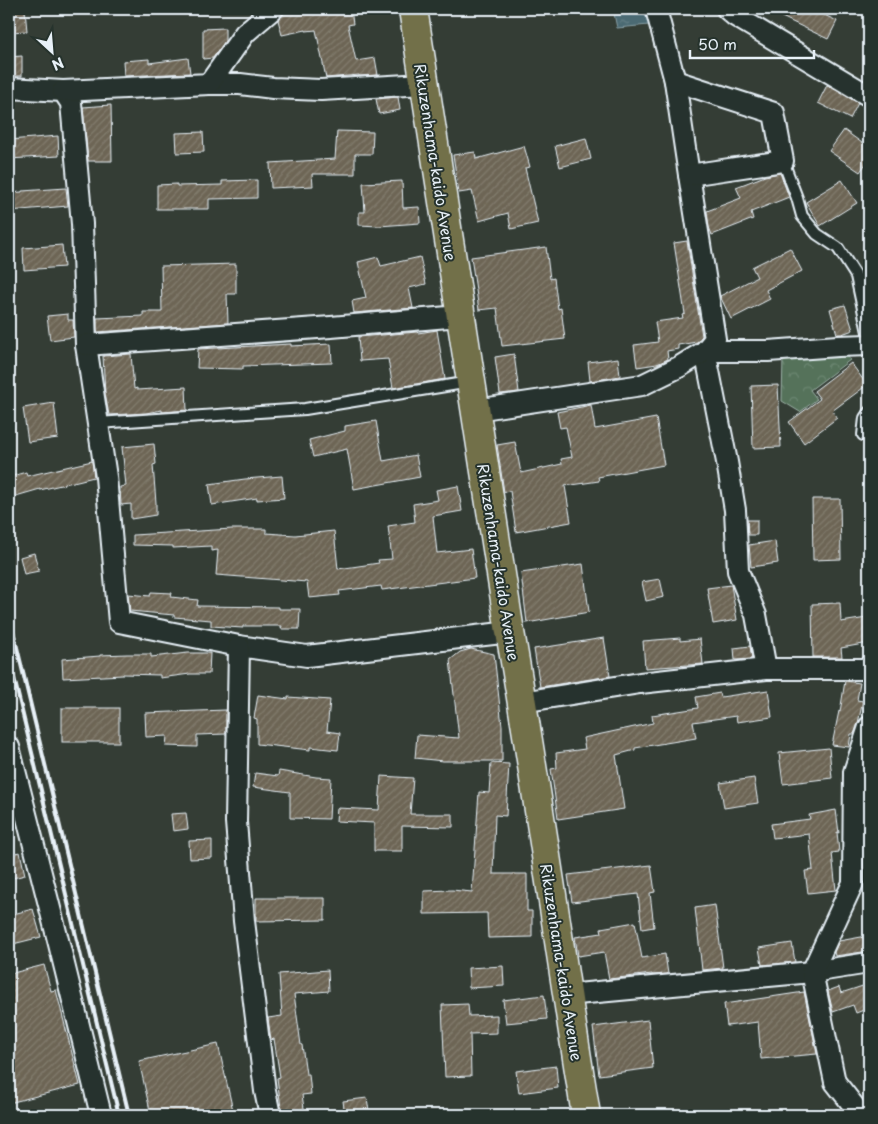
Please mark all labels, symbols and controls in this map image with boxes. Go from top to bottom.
north arrow [28,28,78,78]
scale bar [690,28,814,60]
text: 50 m [698,32,737,55]
text: N [48,52,68,76]
street label: Rikuzenhama-kaido Avenue [409,62,463,262]
street label: Rikuzenhama-kaido Avenue [472,462,526,662]
street label: Rikuzenhama-kaido Avenue [535,862,589,1062]

